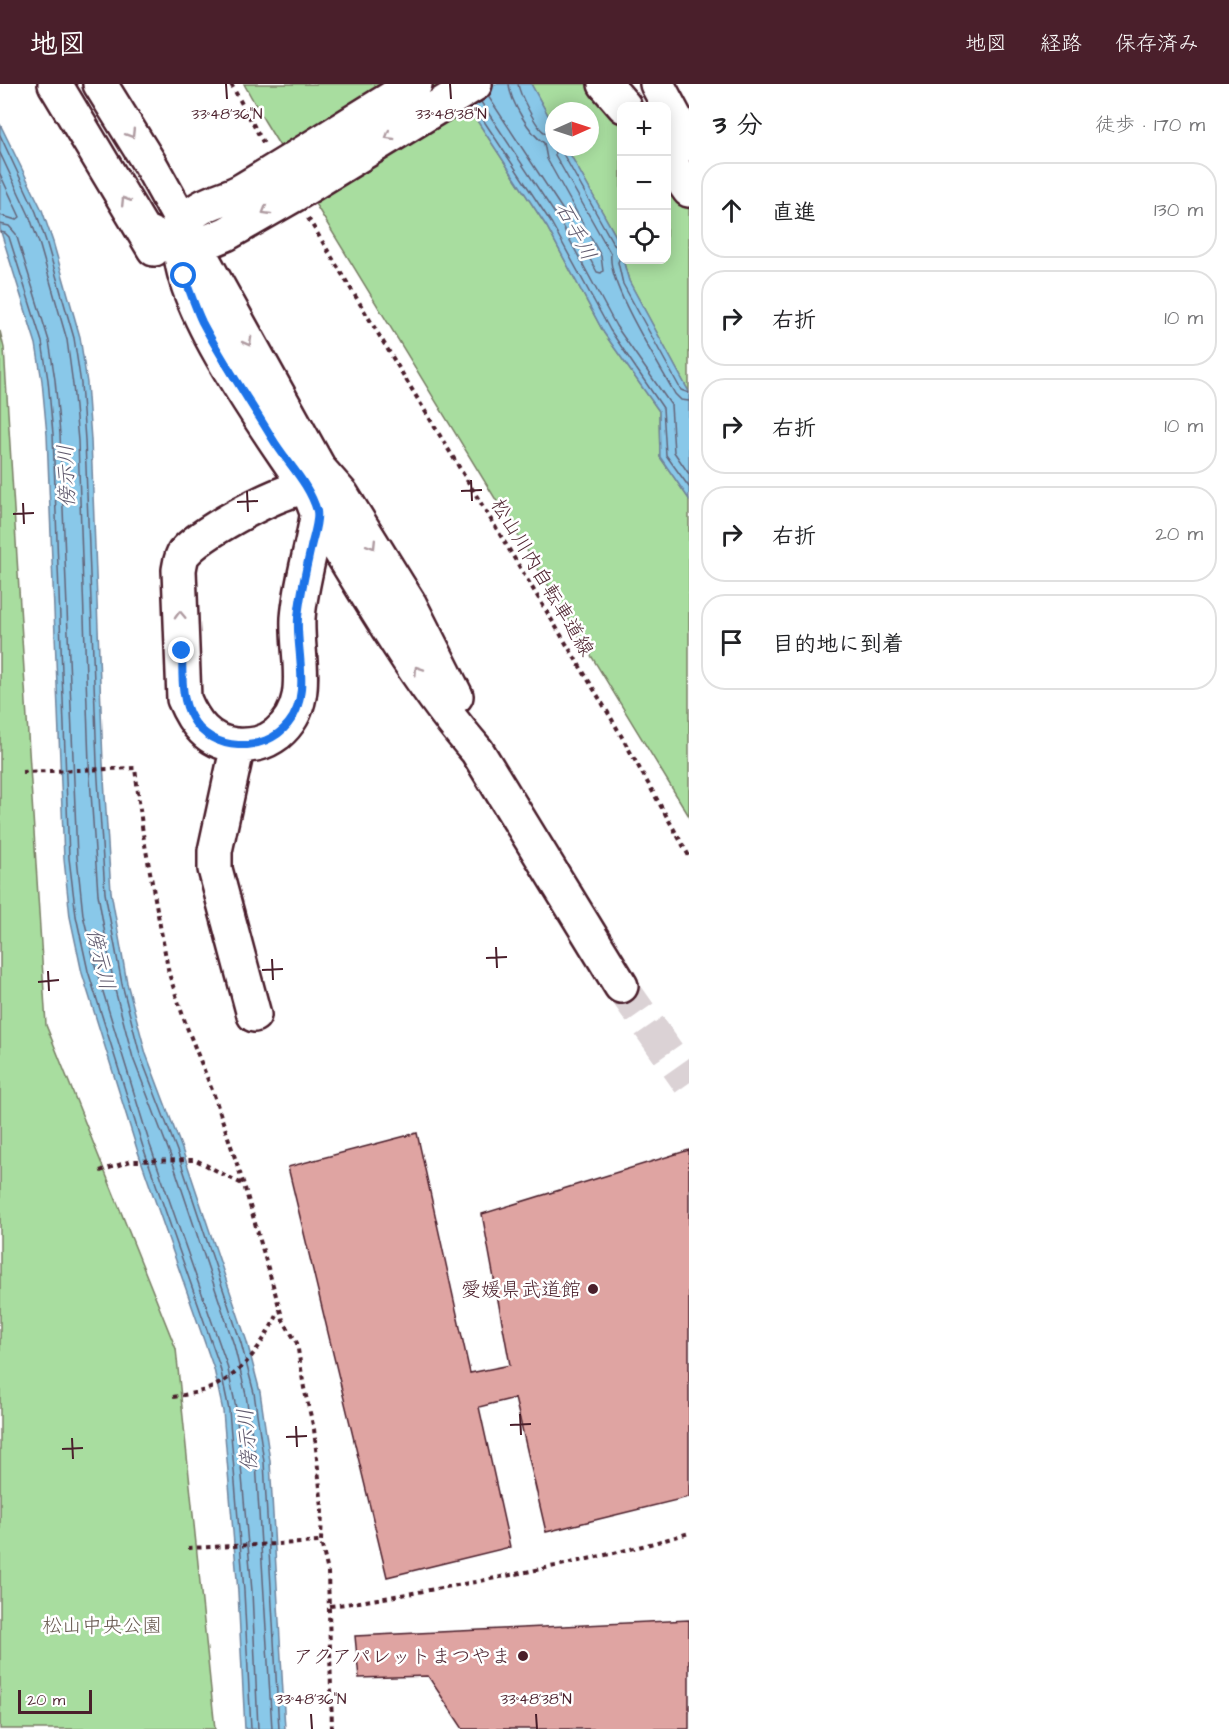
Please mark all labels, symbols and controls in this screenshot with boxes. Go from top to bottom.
text: 地図 [30,25,86,64]
text: 地図 [965,29,1007,58]
text: 経路 [1040,29,1082,58]
text: 保存済み [1115,29,1199,58]
north arrow [545,102,599,156]
map controls [617,102,671,264]
button: + [617,102,671,156]
text: 33°48'36"N [192,104,262,125]
text: 33°48'38"N [415,104,487,125]
text: 3 分 [713,107,763,143]
text: 徒歩 · 170 m [1095,111,1205,139]
one-way arrow [123,128,135,138]
one-way arrow [385,129,395,141]
button: − [617,156,671,210]
icon: ahead [715,194,748,227]
text: 130 m [1154,196,1203,224]
one-way arrow [121,197,133,207]
water label: 石手川 [548,197,603,266]
text: 直進 [772,197,816,228]
one-way arrow [262,204,272,216]
button: locate [617,210,671,264]
route start [170,262,196,288]
icon: right [715,302,748,335]
text: 10 m [1164,304,1203,332]
text: 右折 [772,305,816,336]
one-way arrow [241,336,252,346]
icon: right [715,410,748,443]
text: 10 m [1164,412,1203,440]
text: 右折 [772,413,816,444]
water label: 傍示川 [51,444,82,508]
street label: 松山川内自転車道線 [484,493,600,662]
icon: right [715,518,748,551]
text: 20 m [1155,520,1203,548]
text: 右折 [772,521,816,552]
one-way arrow [365,538,376,549]
one-way arrow [174,611,187,620]
icon: arrive [715,626,748,659]
text: 目的地に到着 [772,629,904,660]
route end [168,637,194,663]
one-way arrow [414,666,425,677]
water label: 傍示川 [79,925,122,993]
place label: 愛媛県武道館 [461,1276,581,1304]
marker: 愛媛県武道館 [586,1282,600,1296]
water label: 傍示川 [231,1408,264,1472]
park label: 松山中央公園 [42,1612,162,1640]
place label: アクアパレットまつやま [293,1643,511,1671]
marker: アクアパレットまつやま [516,1649,530,1663]
scale bar [18,1687,92,1714]
text: 20 m [27,1689,65,1711]
text: 33°48'36"N [276,1689,346,1710]
text: 33°48'38"N [500,1689,572,1710]

